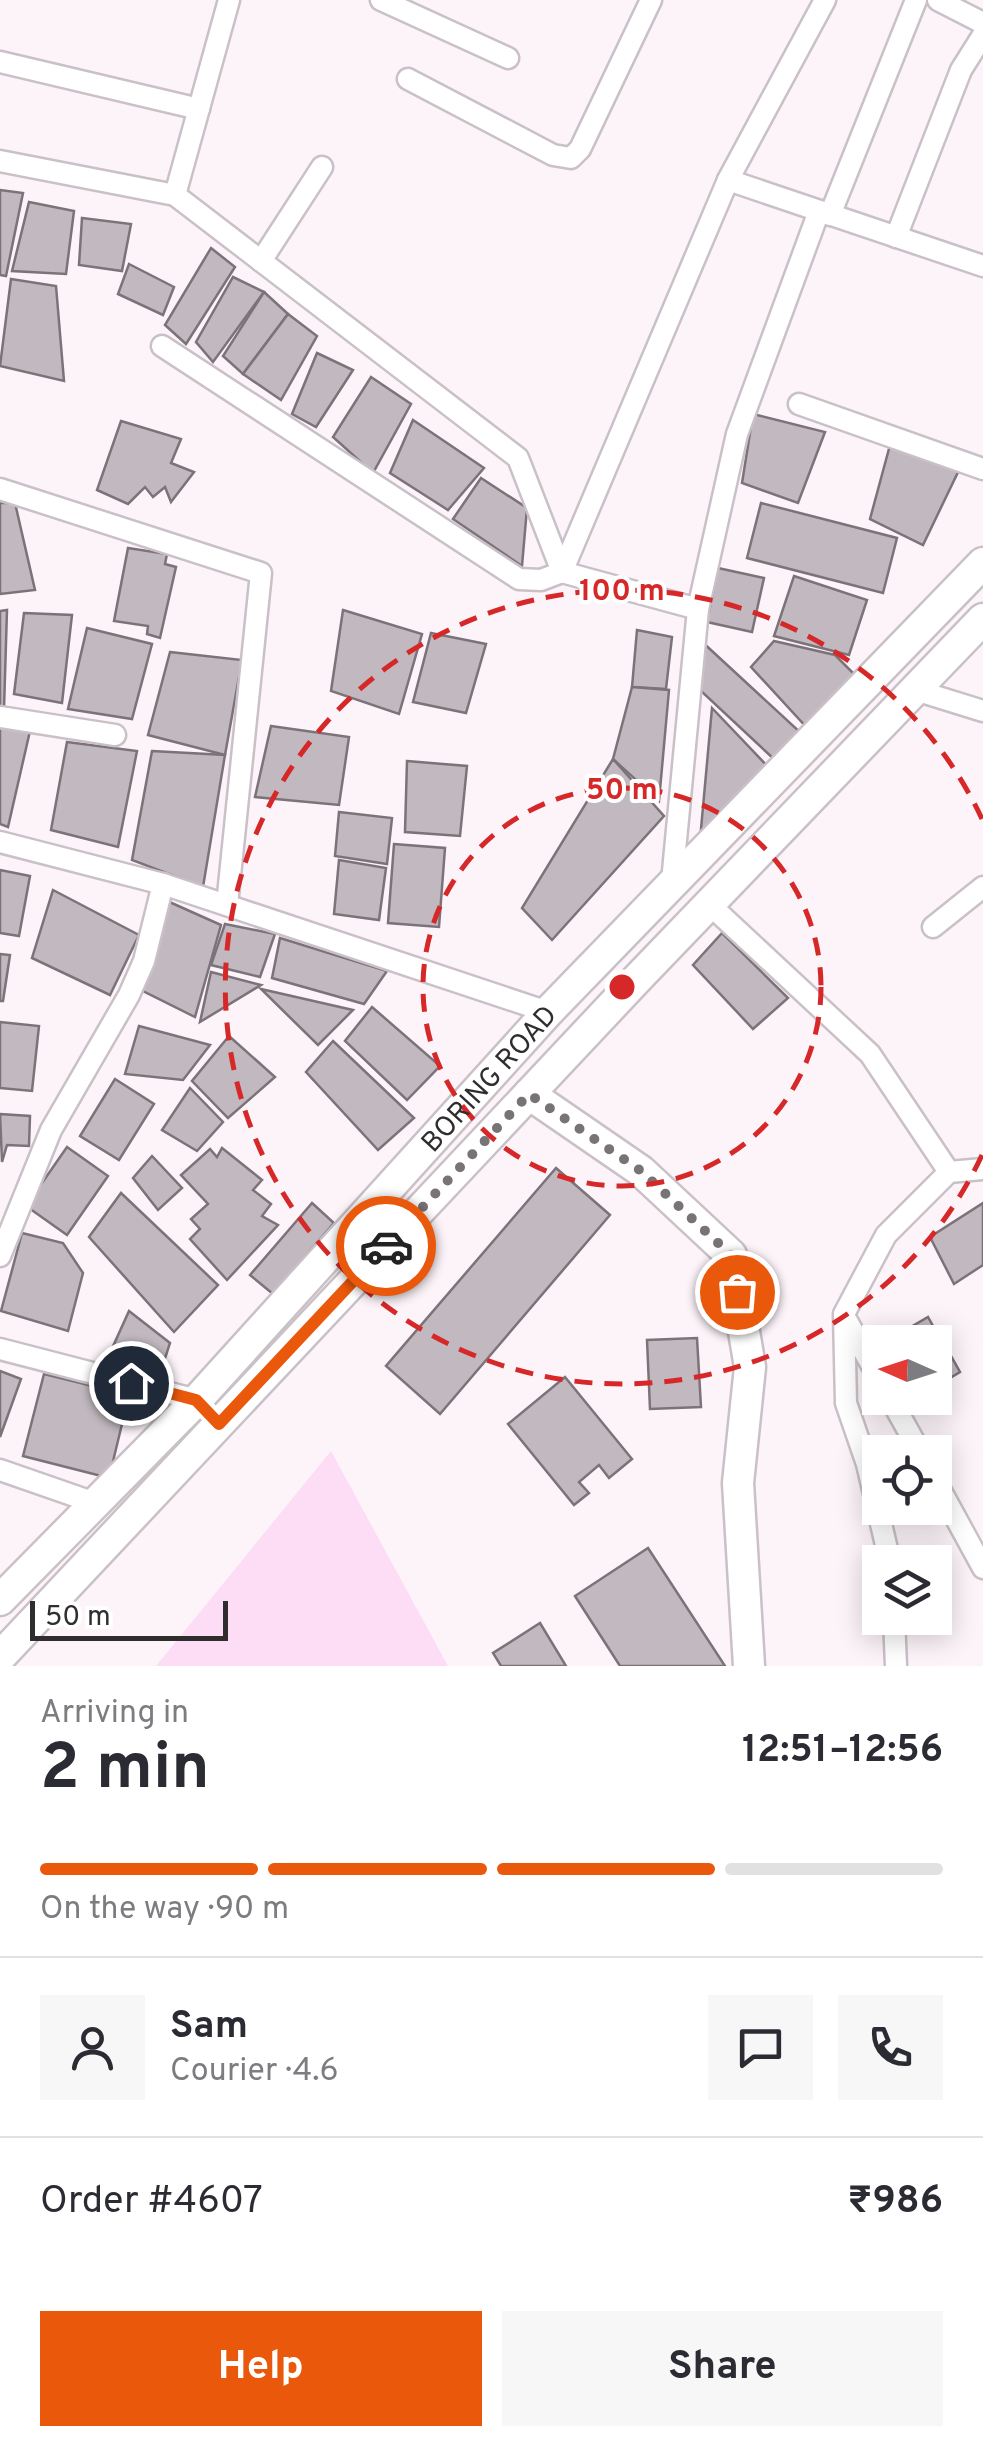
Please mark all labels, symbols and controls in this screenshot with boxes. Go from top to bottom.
text: 100 m [579,574,665,611]
text: 50 m [586,773,658,810]
centre of rings [604,969,640,1005]
street label: BORING ROAD [415,999,566,1161]
courier [336,1196,436,1296]
icon: car [359,1219,414,1274]
pin [695,1250,780,1335]
icon: bag [710,1265,765,1320]
north arrow [862,1325,952,1415]
map controls [862,1325,952,1635]
pin [89,1341,174,1426]
icon: home [104,1356,159,1411]
button: locate [862,1435,952,1525]
button: layers [862,1545,952,1635]
scale bar [30,1596,228,1640]
text: 50 m [45,1600,111,1636]
text: Arriving in [40,1694,189,1734]
text: 12:51–12:56 [742,1727,943,1776]
text: 2 min [40,1730,210,1812]
text: On the way · 90 m [40,1890,289,1930]
button: person [40,1995,145,2100]
button: chat [708,1995,813,2100]
button: phone [838,1995,943,2100]
text: Sam [170,2003,248,2052]
text: Courier · 4.6 [170,2052,339,2092]
text: Order #4607 [40,2178,263,2227]
text: ₹986 [847,2178,943,2227]
button: Help [40,2311,482,2426]
button: Share [502,2311,943,2426]

